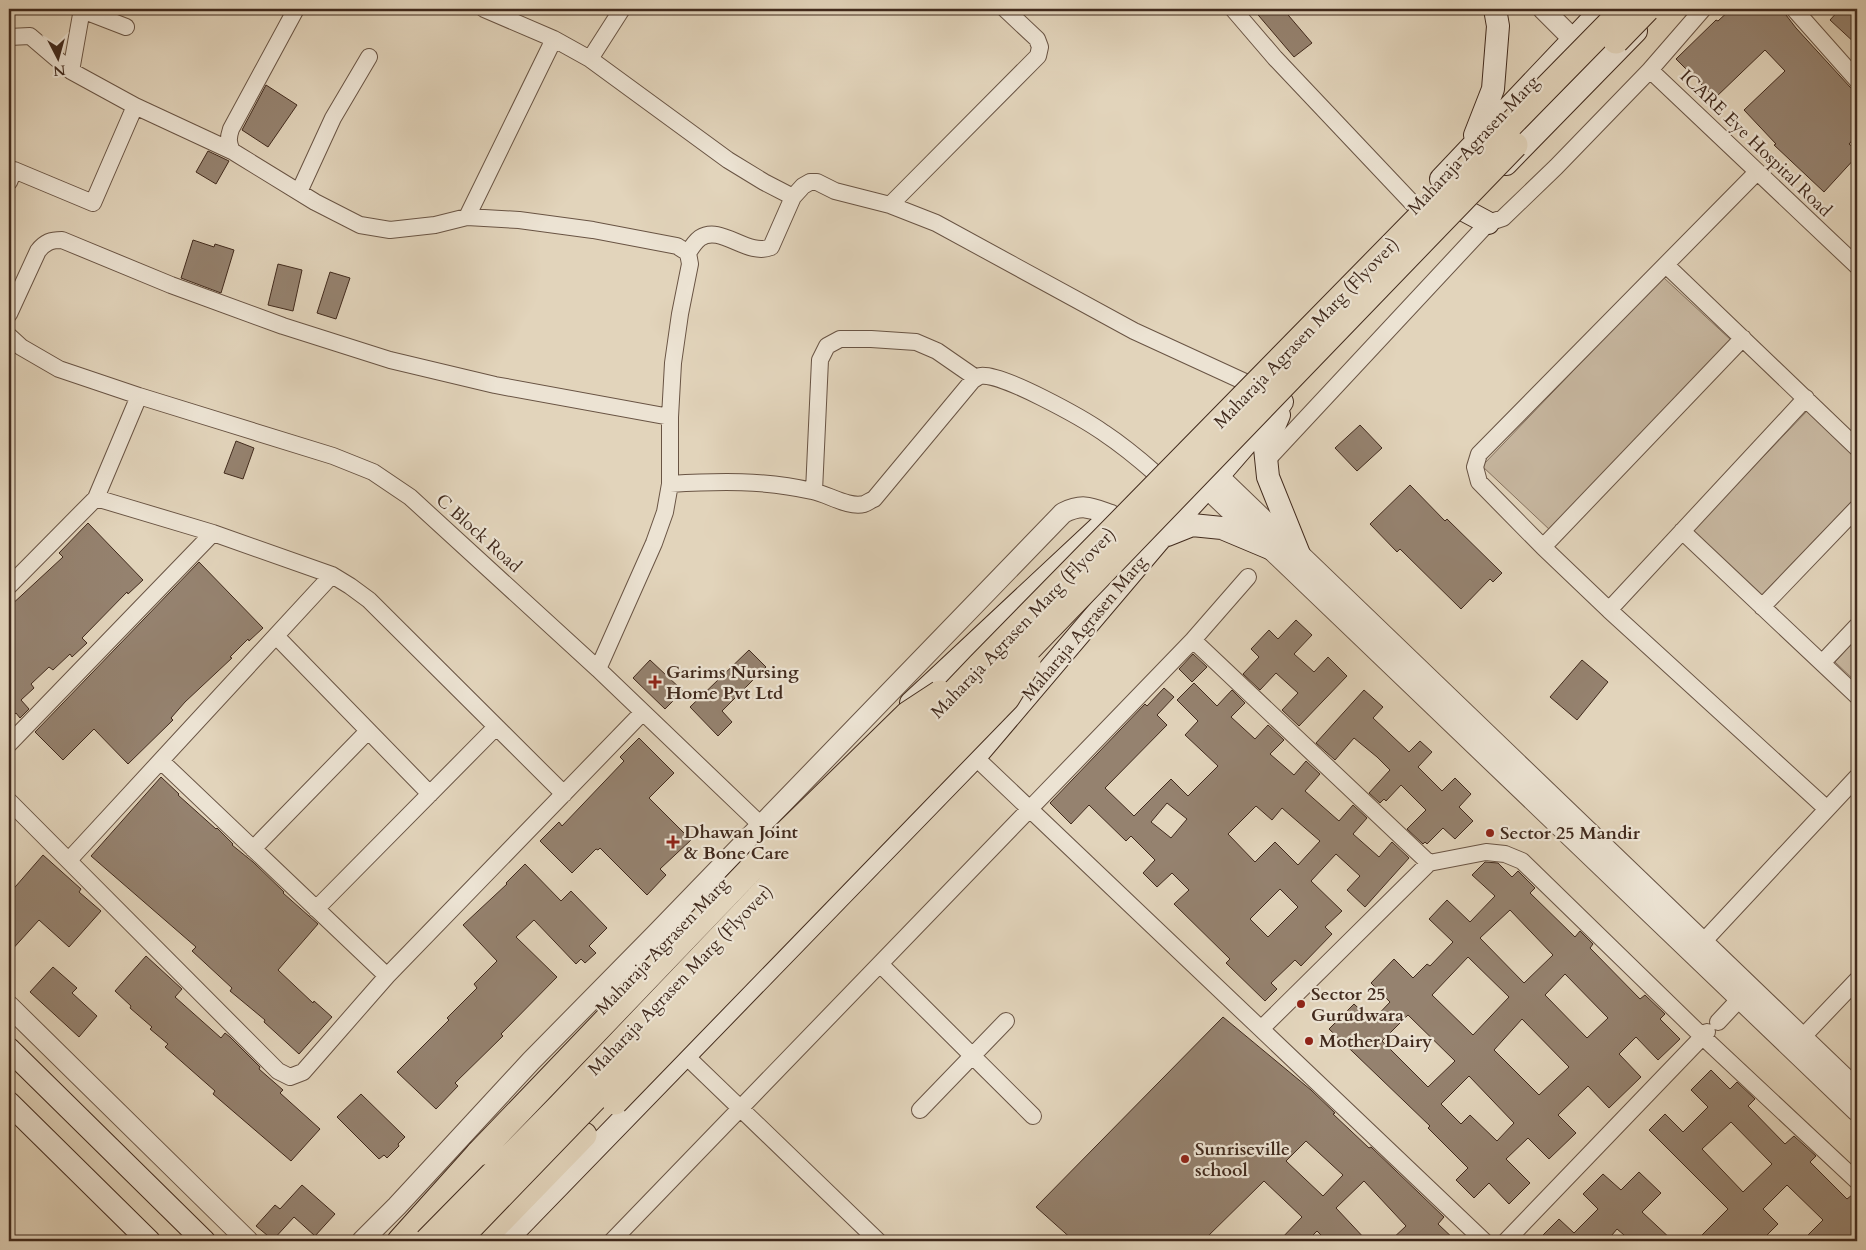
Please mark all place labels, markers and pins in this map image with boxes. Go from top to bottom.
place label: Garims Nursing Home Pvt Ltd [666,660,799,706]
marker: Garims Nursing Home Pvt Ltd [648,675,662,689]
place label: Dhawan Joint & Bone Care [684,820,799,866]
place label: Sector 25 Mandir [1500,821,1641,846]
marker: Sector 25 Mandir [1484,827,1496,839]
marker: Dhawan Joint & Bone Care [666,835,680,849]
place label: Sector 25 Gurudwara [1311,982,1404,1028]
marker: Sector 25 Gurudwara [1295,998,1307,1010]
place label: Mother Dairy [1319,1029,1433,1054]
marker: Mother Dairy [1303,1035,1315,1047]
place label: Sunriseville school [1195,1137,1290,1183]
marker: Sunriseville school [1179,1153,1191,1165]

